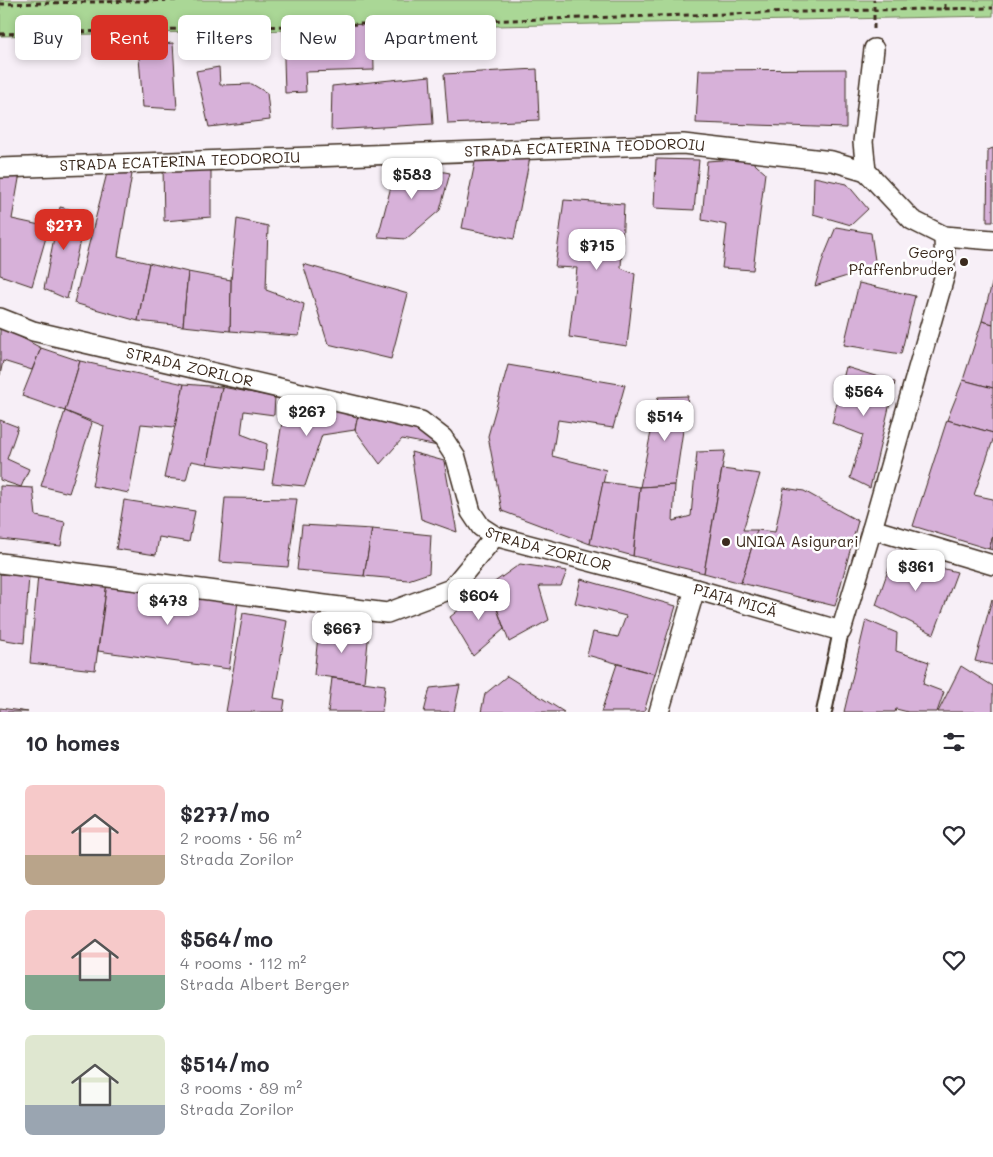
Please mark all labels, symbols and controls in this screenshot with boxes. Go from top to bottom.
chip: Buy [15,15,81,60]
chip: Rent [91,15,168,60]
chip: Filters [178,15,271,60]
chip: New [281,15,355,60]
chip: Apartment [365,15,496,60]
street label: STRADA ECATERINA TEODOROIU [464,133,706,161]
street label: STRADA ECATERINA TEODOROIU [59,146,300,175]
pin: $583 [382,158,442,200]
text: $583 [393,163,431,184]
pin: $277 [34,208,94,251]
text: $277 [46,214,82,235]
pin: $715 [567,228,627,271]
text: $715 [579,234,615,255]
place label: Georg Pfaffenbruder [849,242,954,279]
marker: Georg Pfaffenbruder [958,256,970,268]
street label: STRADA ZORILOR [124,342,255,391]
pin: $564 [834,374,894,417]
text: $564 [844,380,884,401]
pin: $267 [277,394,337,437]
text: $267 [288,400,326,421]
pin: $514 [635,400,695,442]
text: $514 [647,405,683,426]
street label: STRADA ZORILOR [482,521,614,575]
place label: UNIQA Asigurari [736,531,859,551]
marker: UNIQA Asigurari [720,536,732,548]
pin: $361 [886,550,946,592]
text: $361 [898,555,934,576]
pin: $604 [449,578,509,621]
street label: PIAȚA MICĂ [691,578,780,621]
pin: $473 [138,584,198,626]
text: $604 [459,584,499,605]
text: $473 [149,589,187,610]
pin: $667 [312,612,372,654]
text: $667 [323,617,361,638]
icon: filters [940,728,968,756]
text: 10 homes [25,729,120,756]
text: $277/mo [180,800,270,827]
icon: home [65,805,125,865]
icon: heart [940,821,968,849]
text: 2 rooms · 56 m² [180,827,302,848]
text: Strada Zorilor [180,848,294,869]
text: $564/mo [180,925,273,952]
icon: home [65,930,125,990]
icon: heart [940,946,968,974]
text: 4 rooms · 112 m² [180,952,306,973]
text: Strada Albert Berger [180,973,350,994]
text: $514/mo [180,1050,270,1077]
icon: home [65,1055,125,1115]
icon: heart [940,1071,968,1099]
text: 3 rooms · 89 m² [180,1077,302,1098]
text: Strada Zorilor [180,1098,294,1119]

